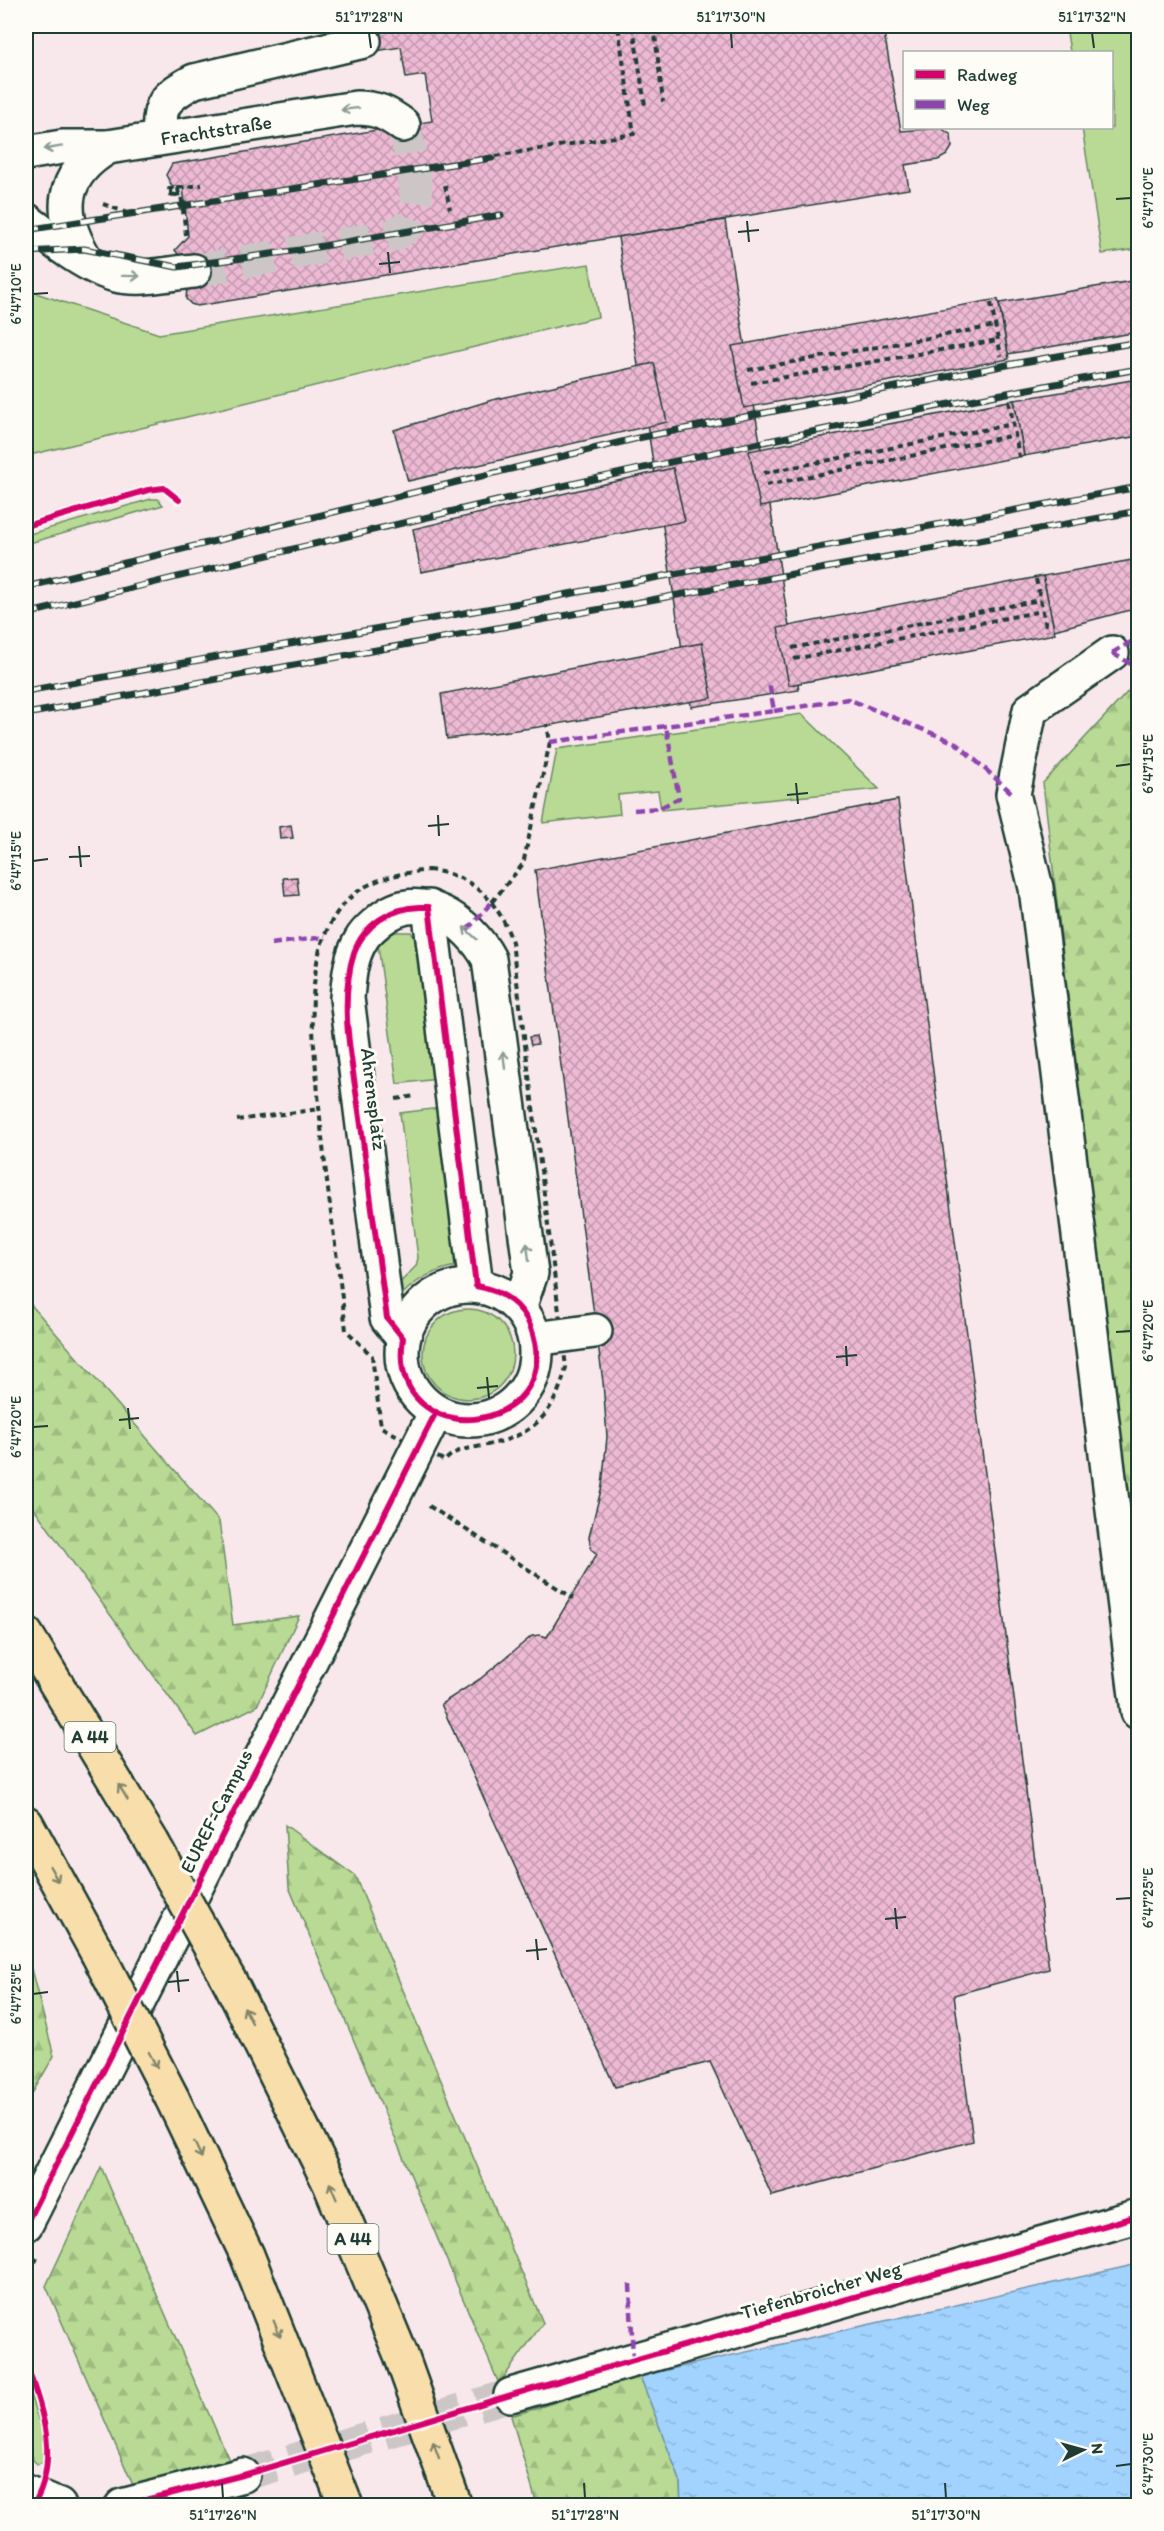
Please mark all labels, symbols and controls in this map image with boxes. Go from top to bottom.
text: 51°17'28"N [335,8,403,26]
text: 51°17'30"N [696,8,766,26]
text: 51°17'32"N [1058,8,1126,26]
legend [903,51,1113,129]
text: Radweg [957,64,1018,86]
text: Weg [957,94,990,116]
one-way arrow [340,104,360,115]
street label: Frachtstraße [159,109,274,151]
one-way arrow [43,143,63,154]
text: 6°47'10"E [1139,167,1157,229]
text: 6°47'10"E [7,263,25,325]
one-way arrow [121,270,141,282]
text: 6°47'15"E [1139,734,1157,794]
text: 6°47'15"E [7,831,25,891]
one-way arrow [463,926,478,940]
street label: Ahrensplatz [356,1046,392,1152]
one-way arrow [499,1051,510,1070]
one-way arrow [523,1242,534,1262]
text: 6°47'20"E [1139,1300,1157,1362]
text: 6°47'20"E [7,1396,25,1458]
road number: A 44 [64,1722,116,1752]
street label: EUREF-Campus [174,1745,258,1877]
one-way arrow [116,1784,128,1801]
one-way arrow [48,1865,60,1882]
text: 6°47'25"E [1139,1867,1157,1929]
text: 6°47'25"E [7,1963,25,2025]
one-way arrow [242,2007,254,2025]
one-way arrow [147,2051,159,2068]
one-way arrow [193,2141,205,2159]
one-way arrow [327,2182,338,2201]
road number: A 44 [328,2224,378,2254]
street label: Tiefenbroicher Weg [738,2255,905,2324]
one-way arrow [272,2319,283,2338]
north arrow [1053,2420,1113,2480]
text: 6°47'30"E [1139,2433,1157,2495]
one-way arrow [429,2441,440,2460]
text: N [1088,2443,1107,2455]
text: 51°17'26"N [189,2506,257,2524]
text: 51°17'28"N [551,2506,619,2524]
text: 51°17'30"N [911,2506,981,2524]

